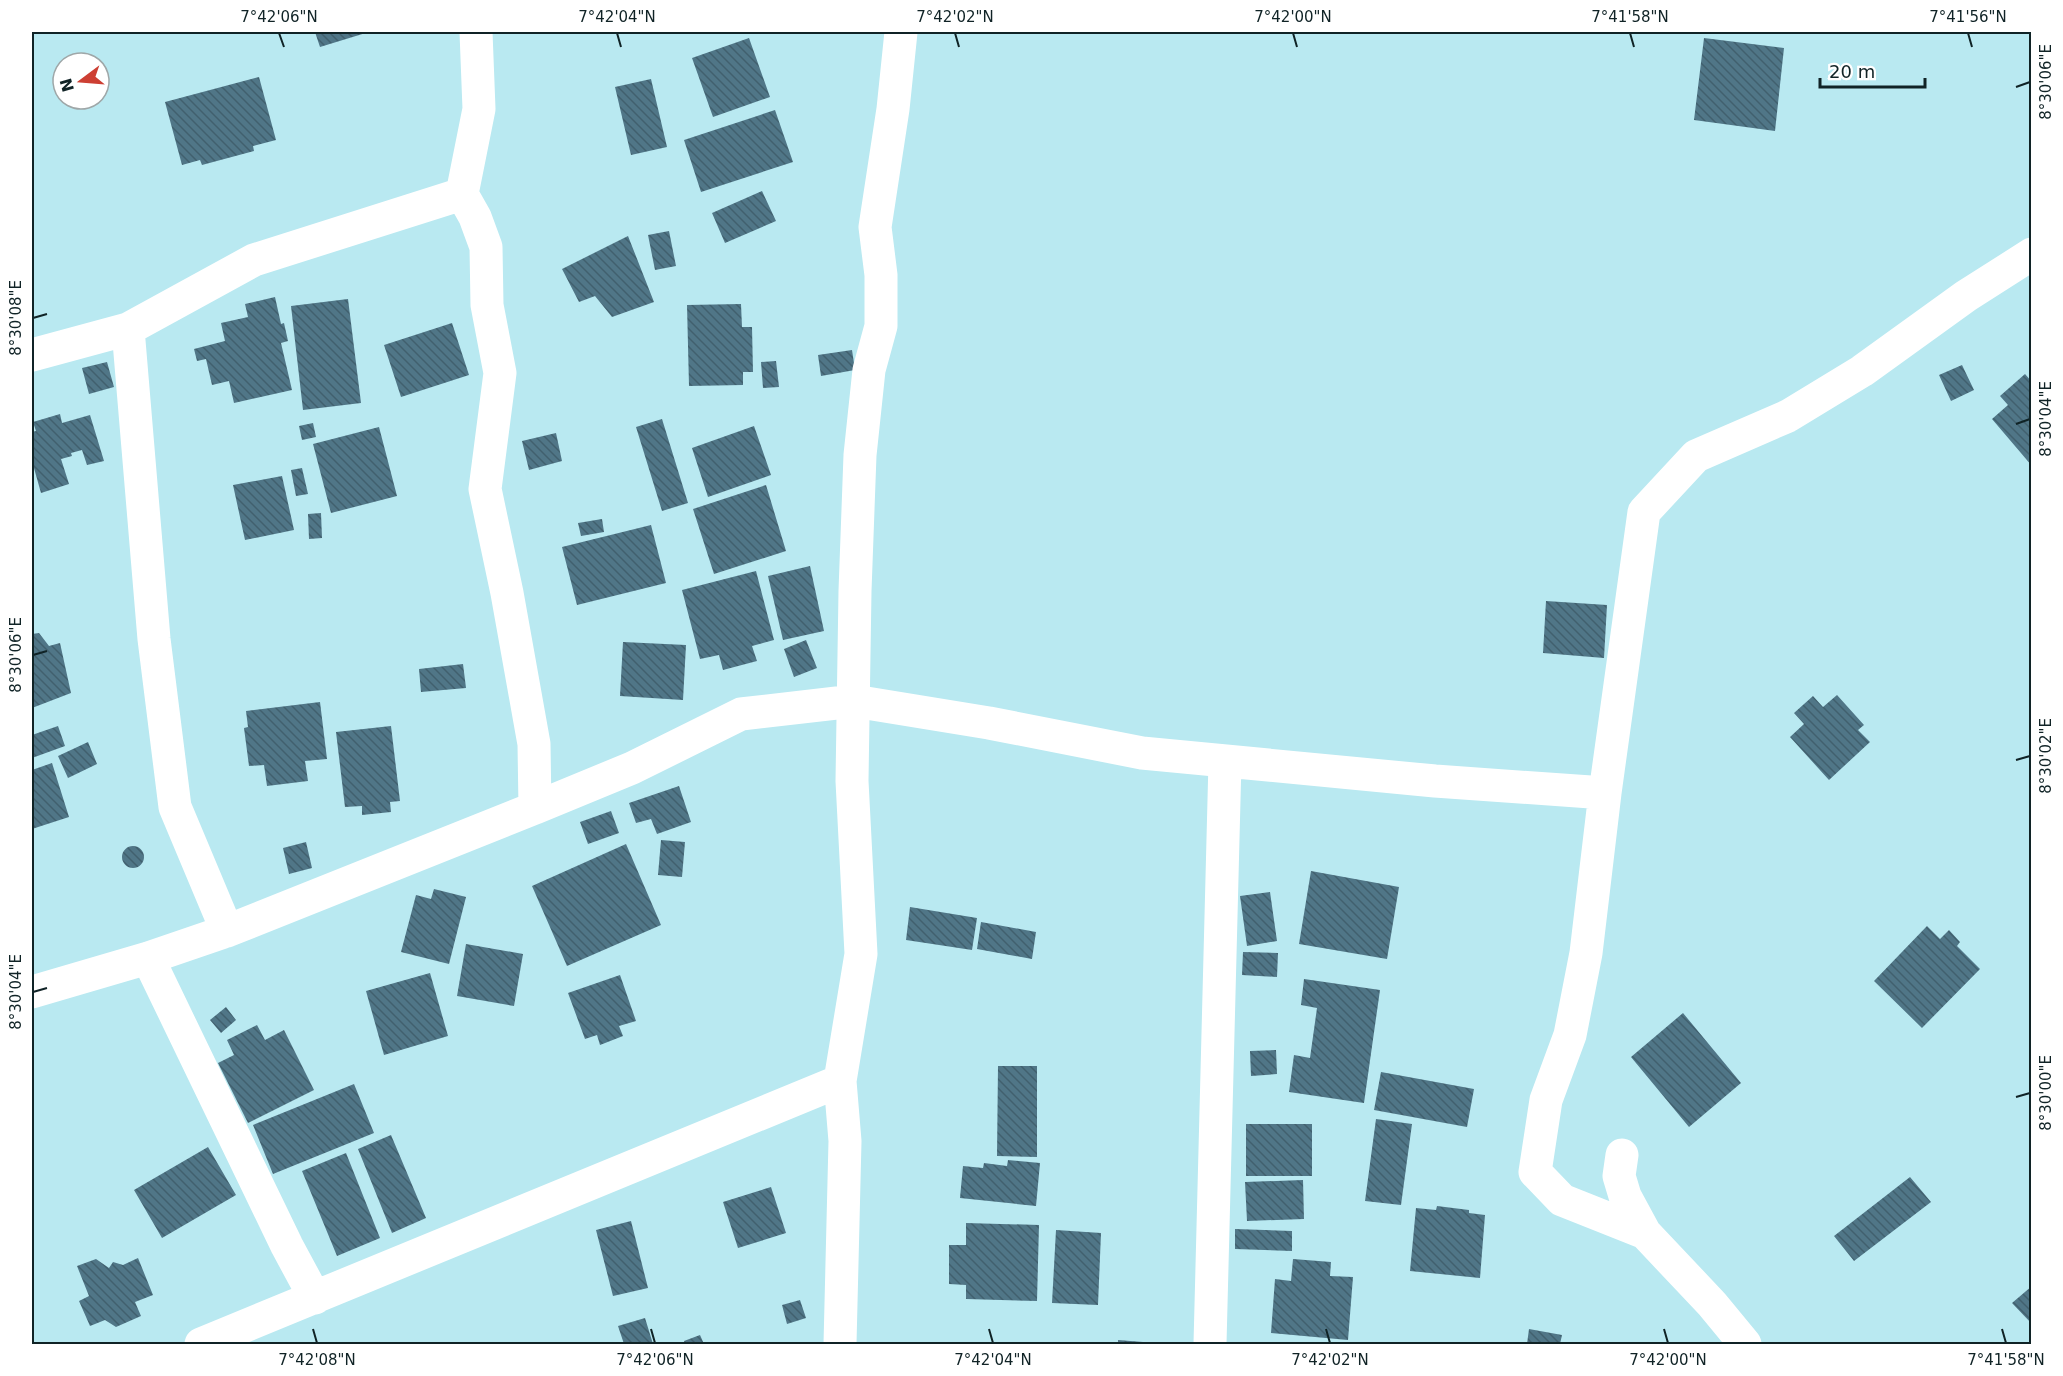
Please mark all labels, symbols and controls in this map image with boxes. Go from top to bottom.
text: 7°42'06"N [240,8,318,26]
text: 7°42'04"N [578,8,656,26]
text: 7°42'02"N [916,8,994,26]
text: 7°42'00"N [1254,8,1332,26]
text: 7°41'58"N [1591,8,1669,26]
text: 7°41'56"N [1929,8,2007,26]
text: 8°30'06"E [2037,44,2055,120]
north arrow [51,51,111,111]
scale bar [1820,51,1925,89]
text: 20 m [1829,61,1875,82]
text: N [56,76,78,94]
text: 8°30'08"E [7,280,25,356]
text: 8°30'04"E [2037,381,2055,457]
text: 8°30'06"E [7,617,25,693]
text: 8°30'02"E [2037,718,2055,794]
text: 8°30'04"E [7,954,25,1030]
text: 8°30'00"E [2037,1055,2055,1131]
text: 7°42'08"N [278,1351,356,1369]
text: 7°42'06"N [616,1351,694,1369]
text: 7°42'04"N [954,1351,1032,1369]
text: 7°42'02"N [1291,1351,1369,1369]
text: 7°42'00"N [1629,1351,1707,1369]
text: 7°41'58"N [1967,1351,2045,1369]

